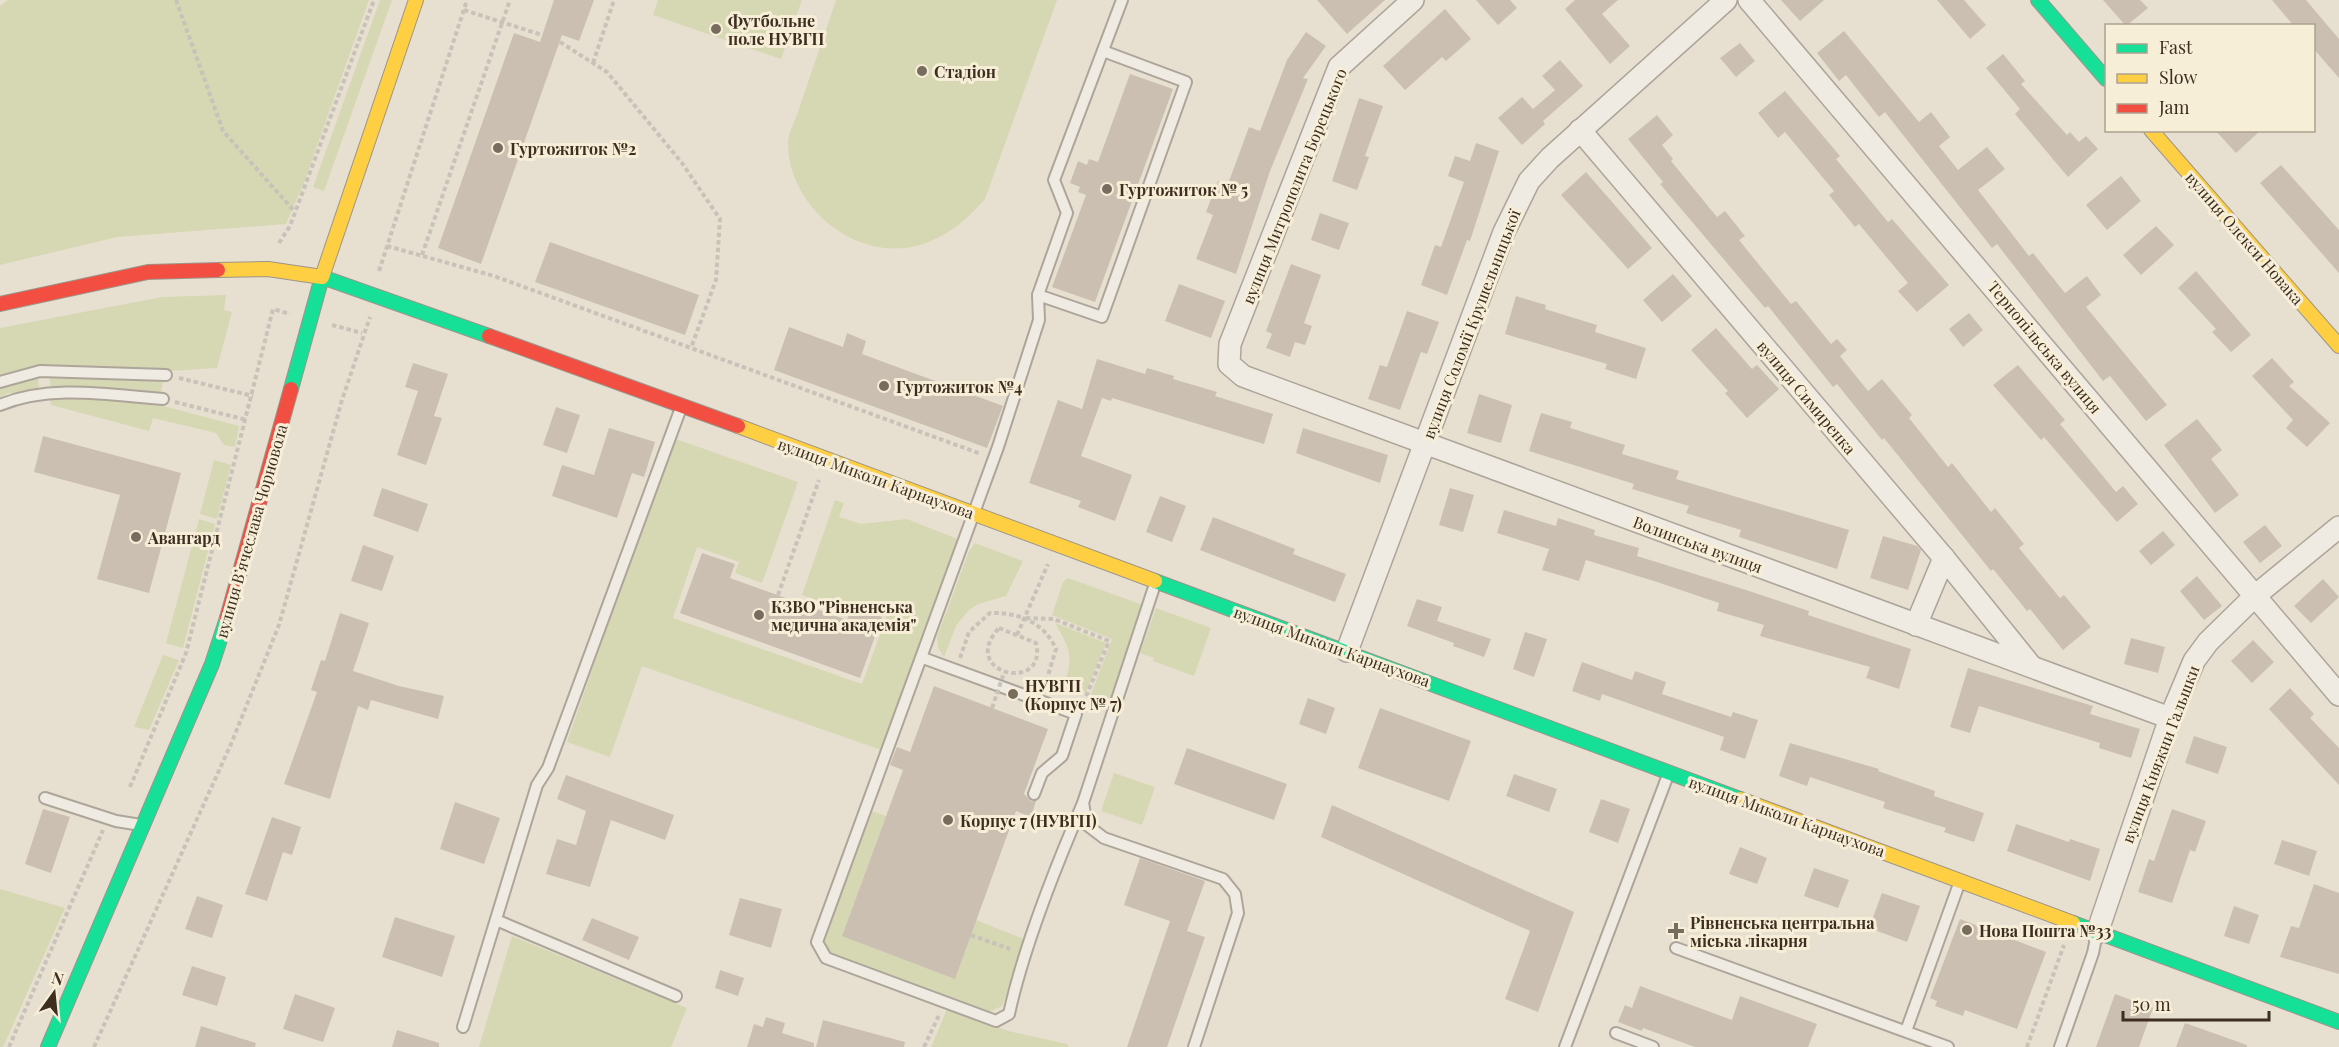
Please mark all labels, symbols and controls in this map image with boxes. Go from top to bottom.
place label: Футбольне поле НУВГП [728,10,825,49]
marker: Футбольне поле НУВГП [709,22,723,36]
legend [2105,24,2315,132]
text: Fast [2159,35,2193,59]
place label: Стадіон [934,61,996,82]
marker: Стадіон [915,64,929,78]
street label: вулиця Митрополита Борецького [1237,65,1351,307]
text: Slow [2159,65,2197,89]
text: Jam [2158,95,2189,119]
place label: Гуртожиток №2 [510,138,636,159]
marker: Гуртожиток №2 [491,141,505,155]
street label: вулиця Олекси Новака [2181,167,2309,309]
place label: Гуртожиток № 5 [1119,179,1248,200]
marker: Гуртожиток № 5 [1100,182,1114,196]
street label: вулиця Соломії Крушельницької [1417,206,1525,442]
street label: Тернопільська вулиця [1983,276,2107,418]
street label: вулиця Симиренка [1753,335,1861,459]
place label: Гуртожиток №4 [896,376,1023,397]
marker: Гуртожиток №4 [877,379,891,393]
street label: вулиця Вʼячеслава Чорновола [210,422,292,640]
street label: вулиця Миколи Карнаухова [775,433,977,523]
street label: Волинська вулиця [1630,511,1766,577]
place label: Авангард [147,527,220,548]
marker: Авангард [129,530,143,544]
place label: КЗВО "Рівненська медична академія" [771,596,917,635]
street label: вулиця Миколи Карнаухова [1231,601,1433,691]
marker: КЗВО "Рівненська медична академія" [752,608,766,622]
street label: вулиця Княжни Гальшки [2116,662,2204,846]
place label: НУВГП (Корпус № 7) [1025,675,1122,714]
marker: НУВГП (Корпус № 7) [1006,687,1020,701]
street label: вулиця Миколи Карнаухова [1686,771,1888,861]
place label: Корпус 7 (НУВГП) [960,810,1097,831]
marker: Корпус 7 (НУВГП) [941,813,955,827]
place label: Рівненська центральна міська лікарня [1690,912,1875,951]
place label: Нова Пошта №33 [1979,920,2112,941]
marker: Рівненська центральна міська лікарня [1667,922,1685,940]
marker: Нова Пошта №33 [1960,923,1974,937]
north arrow [24,963,84,1023]
text: N [50,966,67,990]
scale bar [2123,984,2268,1022]
text: 50 m [2132,992,2171,1016]

